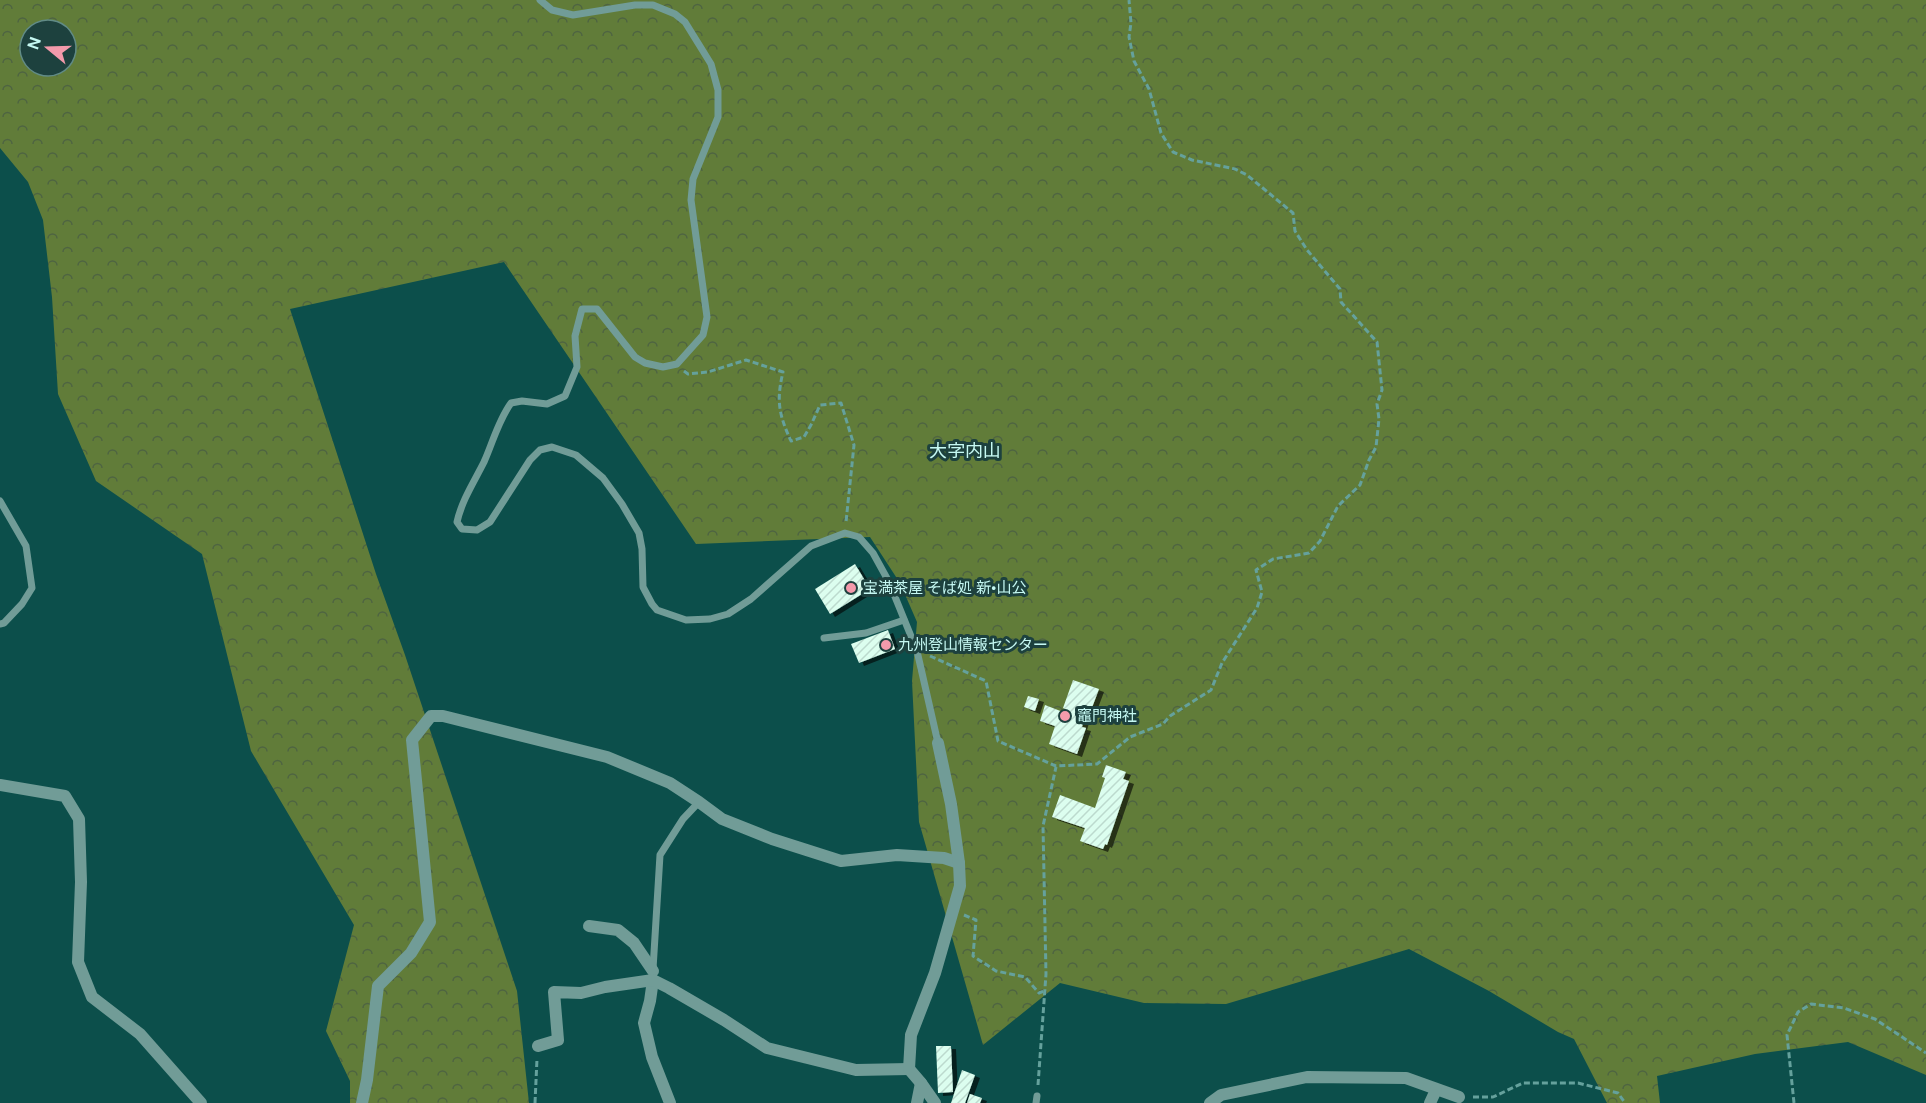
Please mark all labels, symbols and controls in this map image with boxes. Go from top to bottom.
north arrow [18,18,78,78]
text: N [22,34,46,52]
district label: 大字内山 [929,439,1001,463]
place label: 宝満茶屋 そば処 新•山公 [863,578,1026,598]
marker: 宝満茶屋 そば処 新•山公 [844,581,858,595]
place label: 九州登山情報センター [898,635,1048,655]
marker: 九州登山情報センター [879,638,893,652]
place label: 竈門神社 [1077,706,1137,726]
marker: 竈門神社 [1058,709,1072,723]

